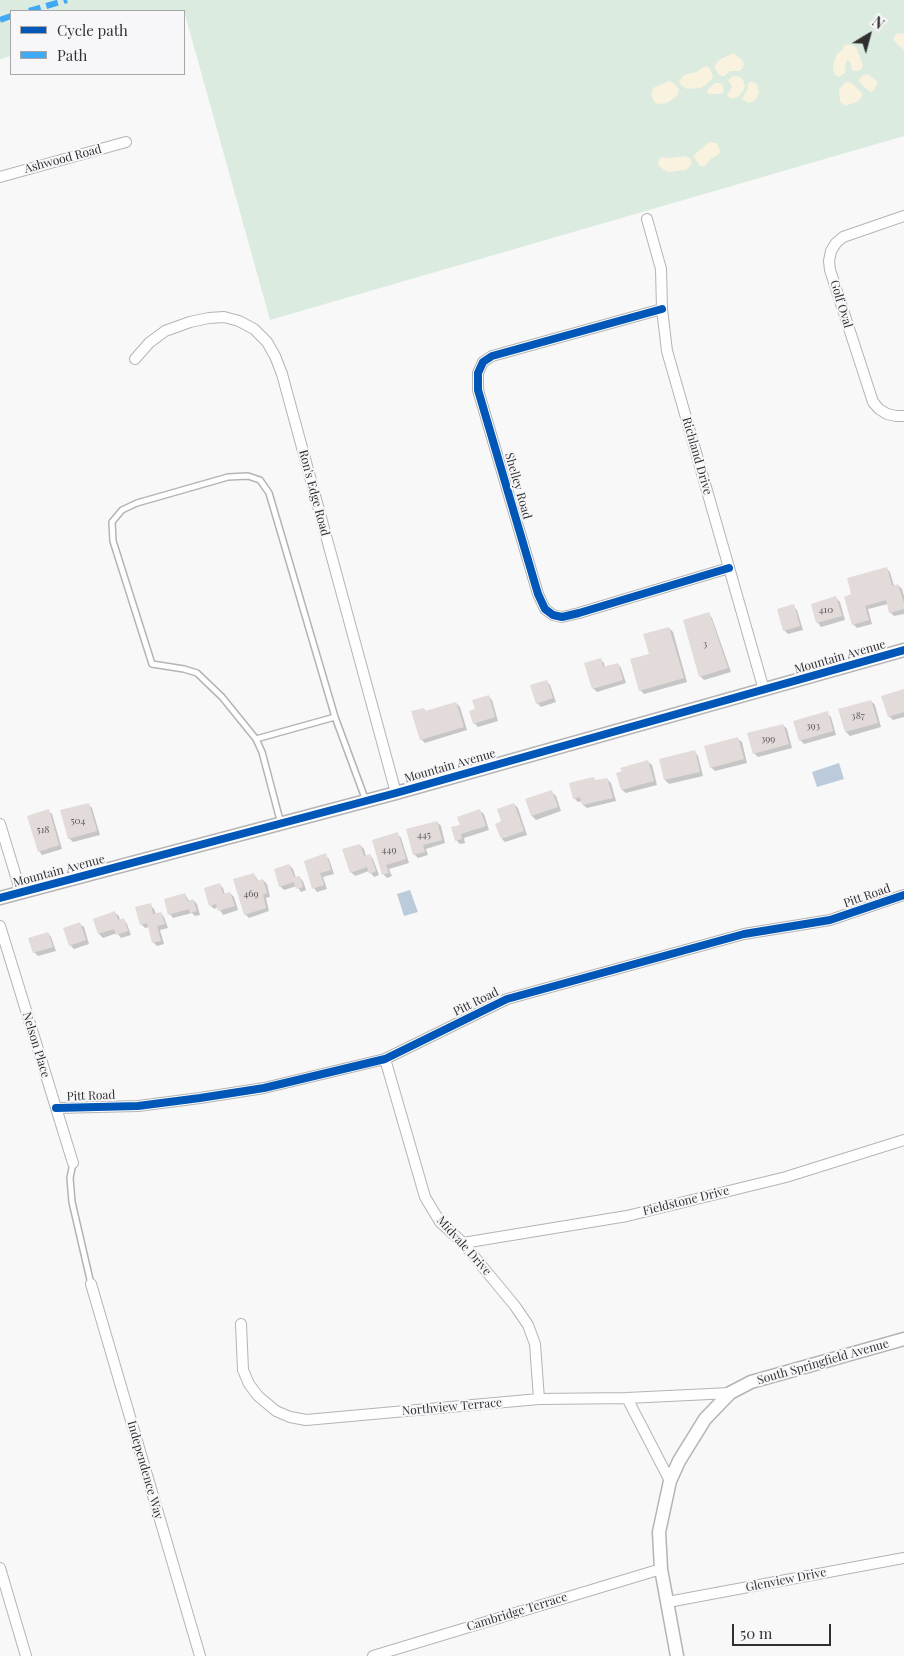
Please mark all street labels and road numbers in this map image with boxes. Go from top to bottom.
street label: Ashwood Road [23,142,103,176]
street label: Golf Oval [827,278,855,330]
street label: Richland Drive [679,416,715,496]
street label: Ron's Edge Road [296,448,332,538]
street label: Shelley Road [502,451,534,521]
street label: Mountain Avenue [793,637,887,677]
street label: Mountain Avenue [403,746,497,786]
street label: Mountain Avenue [12,852,106,890]
street label: Pitt Road [842,881,892,911]
street label: Pitt Road [451,985,501,1019]
street label: Nelson Place [19,1010,53,1080]
street label: Pitt Road [66,1088,116,1104]
street label: Fieldstone Drive [641,1183,731,1219]
street label: Midvale Drive [434,1214,494,1278]
street label: South Springfield Avenue [755,1336,891,1388]
street label: Northview Terrace [401,1395,503,1419]
street label: Independence Way [124,1419,166,1521]
street label: Glenview Drive [744,1565,828,1595]
street label: Cambridge Terrace [465,1590,569,1634]

